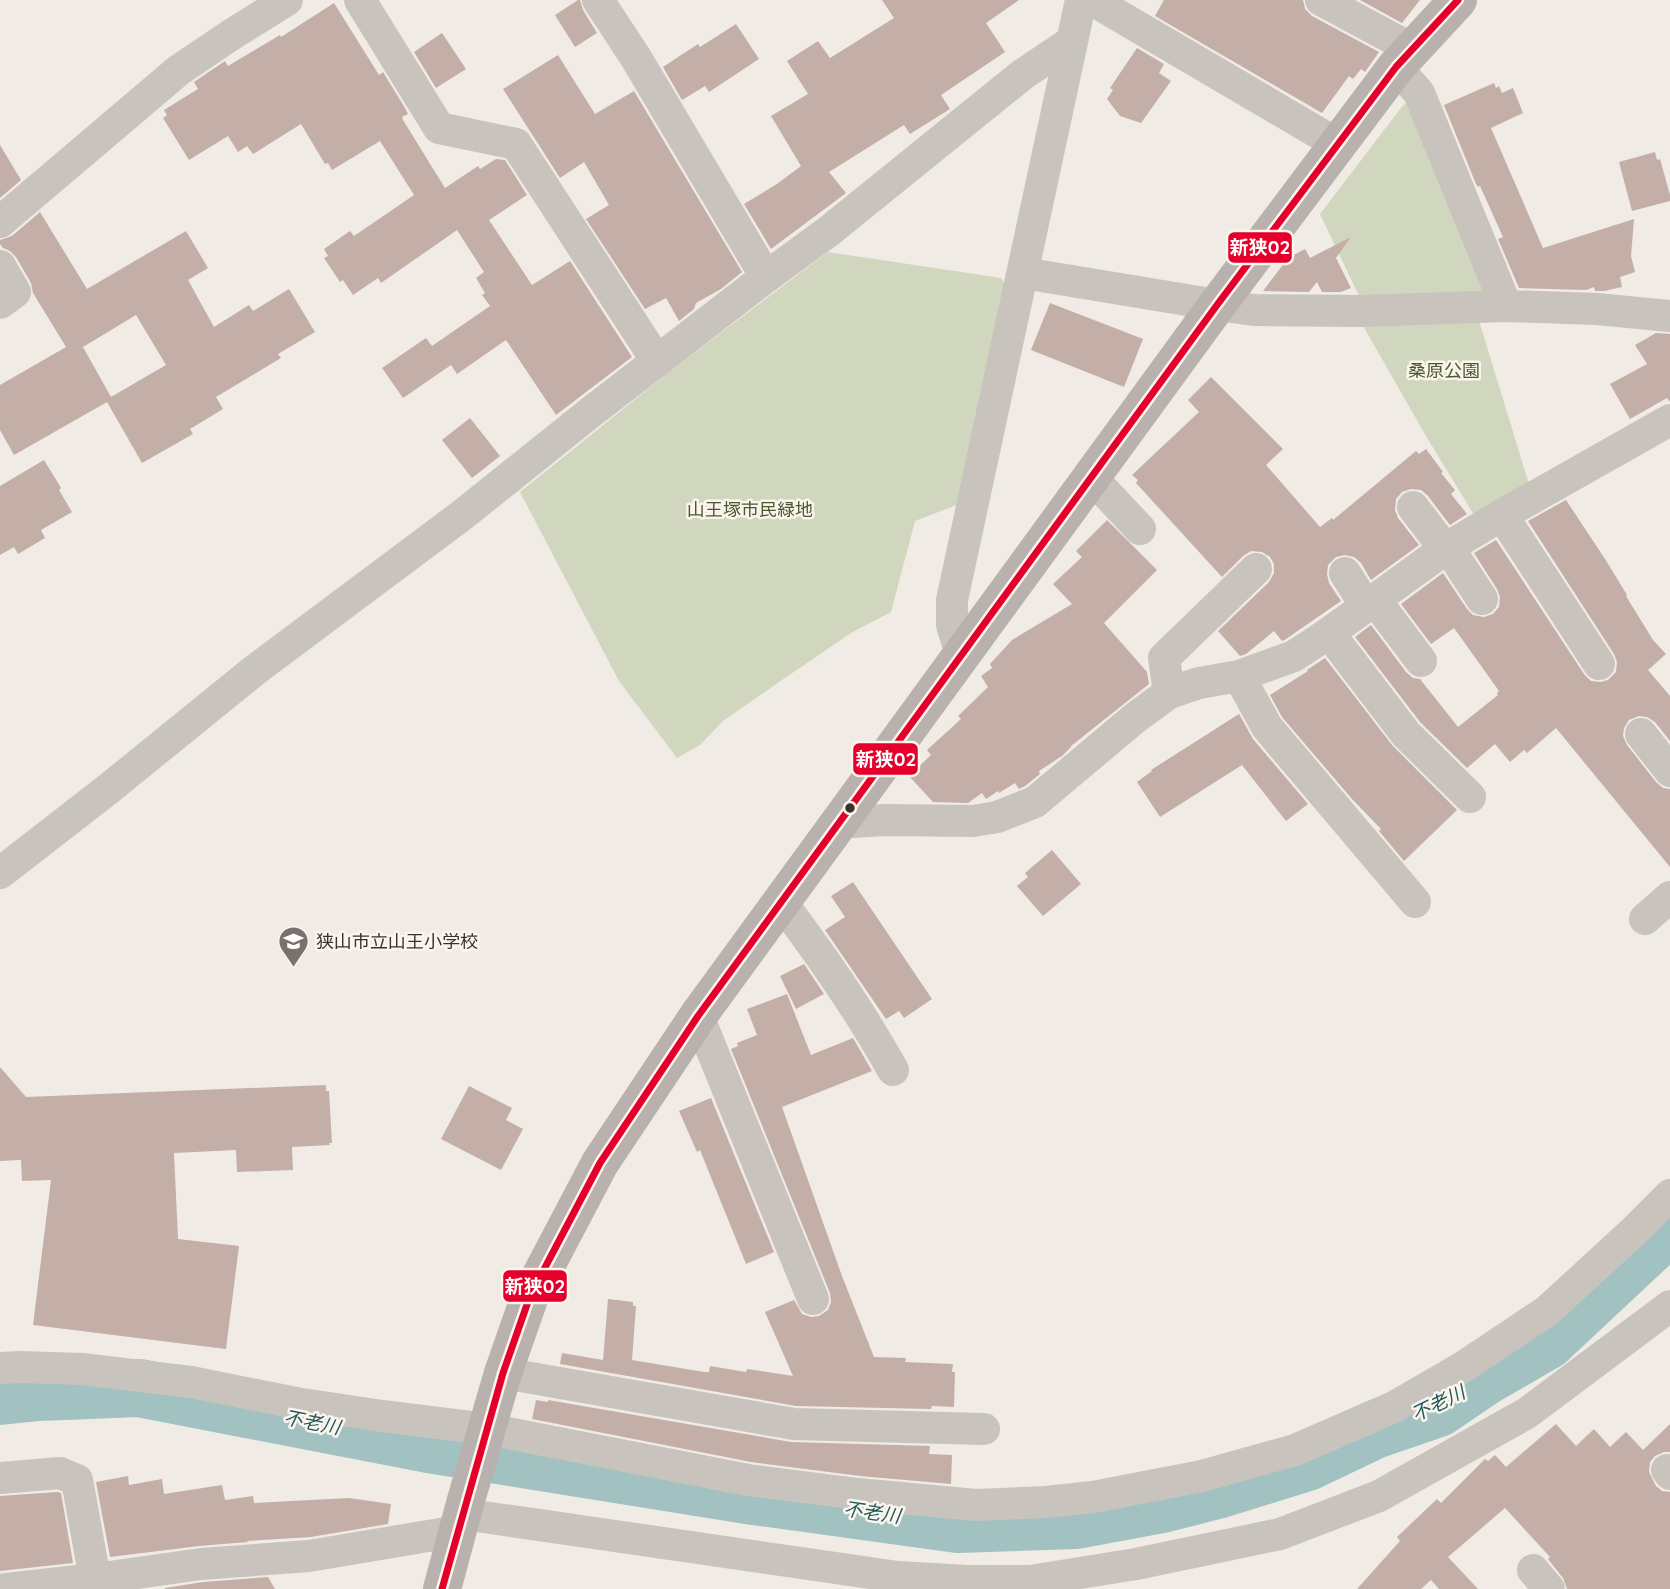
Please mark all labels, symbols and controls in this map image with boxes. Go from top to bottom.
line badge: 新狭02 [1227,231,1293,264]
text: 新狭02 [1230,235,1290,259]
park label: 桑原公園 [1408,359,1480,382]
park label: 山王塚市民緑地 [687,498,813,521]
line badge: 新狭02 [852,742,919,776]
text: 新狭02 [856,747,916,771]
unlabelled marker [843,801,857,815]
school or university icon: 狭山市立山王小学校 [276,925,310,969]
place label: 狭山市立山王小学校 [316,930,478,953]
line badge: 新狭02 [502,1269,568,1303]
text: 新狭02 [505,1274,565,1298]
water label: 不老川 [1407,1379,1471,1426]
water label: 不老川 [282,1405,344,1440]
water label: 不老川 [842,1496,904,1528]

